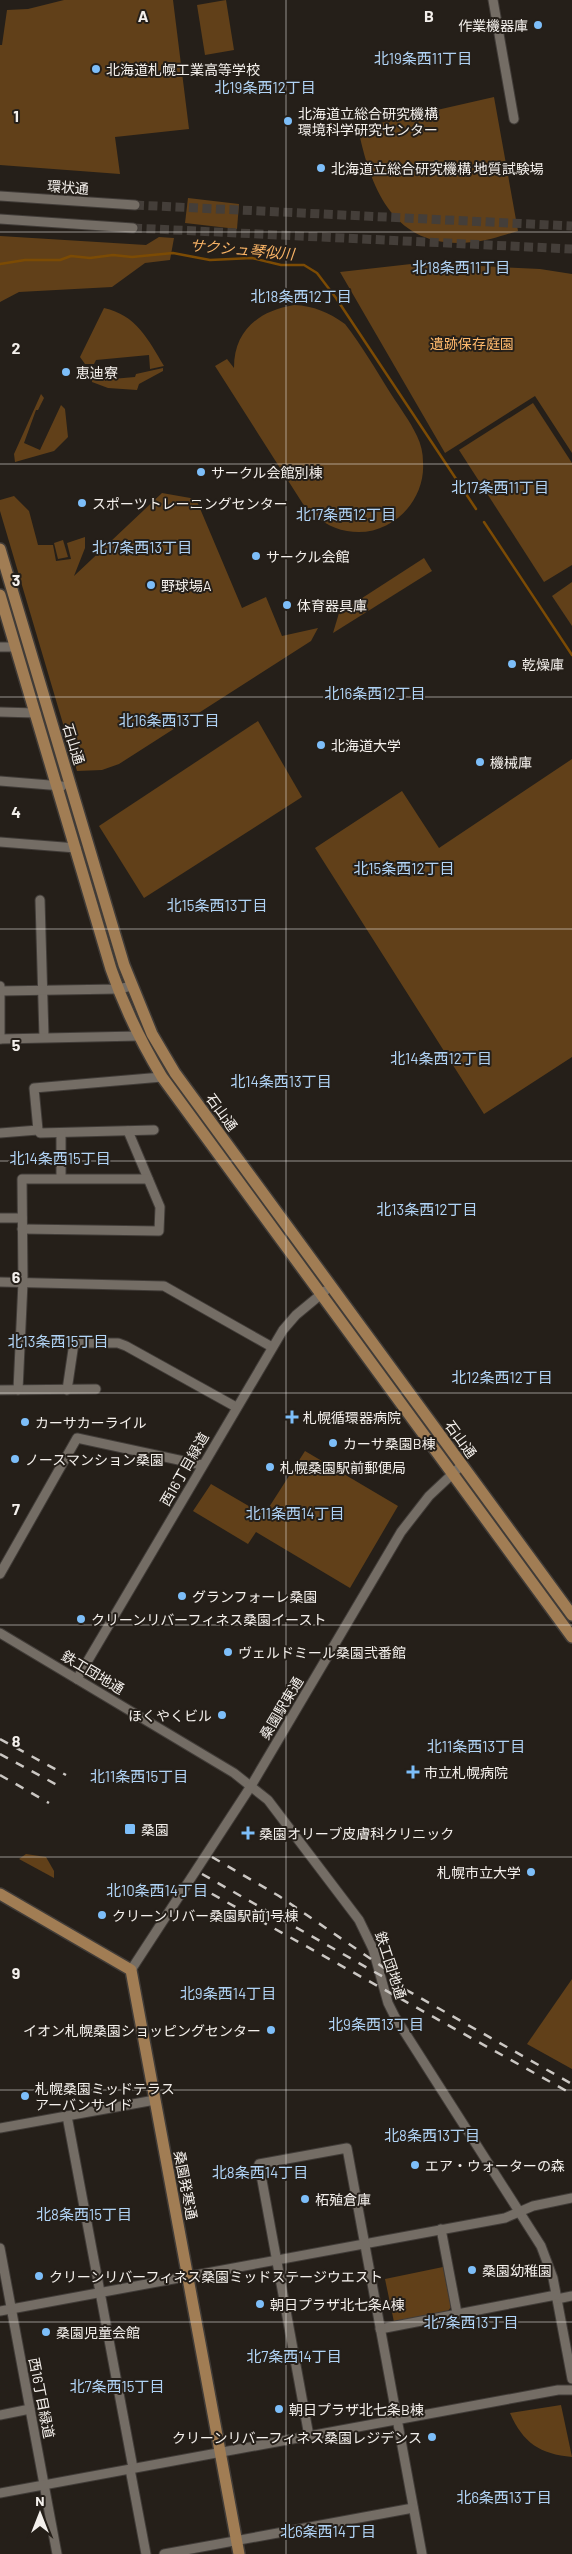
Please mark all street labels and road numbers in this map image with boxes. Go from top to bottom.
street label: 環状通 [46,177,90,197]
street label: 石山通 [60,721,88,767]
street label: 石山通 [203,1090,241,1134]
street label: 石山通 [442,1417,480,1461]
street label: 西16丁目緑道 [156,1429,212,1509]
street label: 鉄工団地通 [59,1647,127,1697]
street label: 桑園駅東通 [256,1674,306,1742]
street label: 鉄工団地通 [372,1929,410,2001]
street label: 桑園発寒通 [171,2149,201,2221]
street label: 西16丁目緑道 [26,2356,58,2440]

